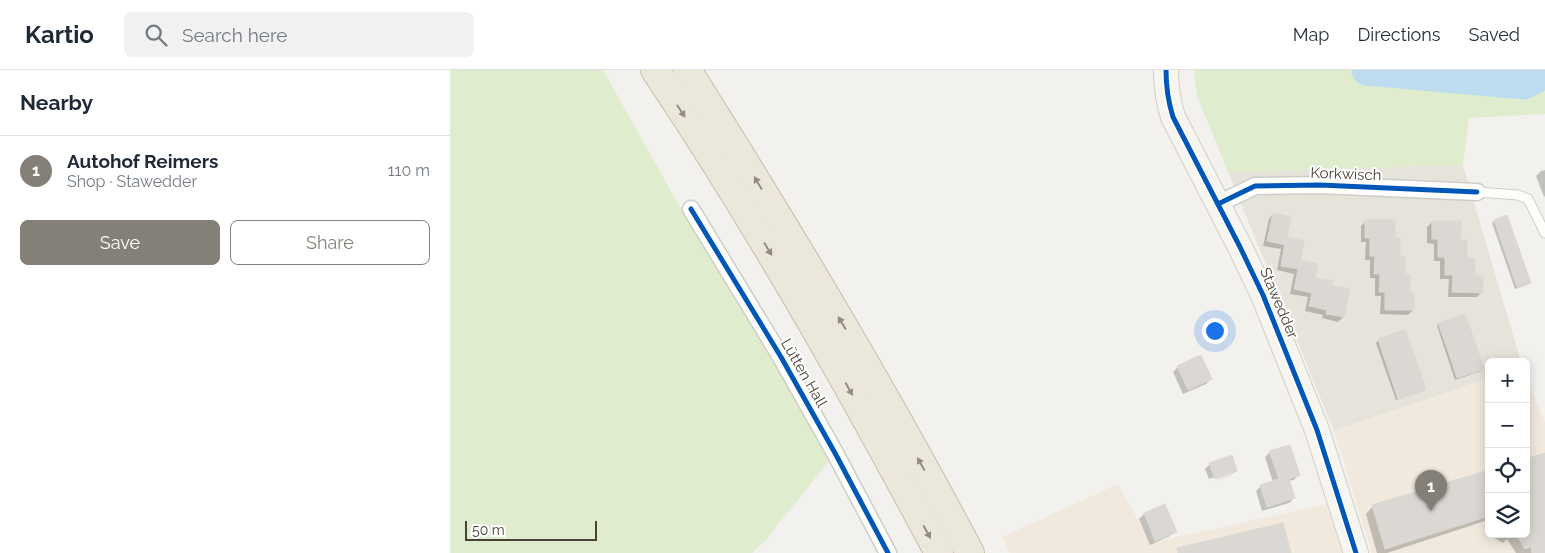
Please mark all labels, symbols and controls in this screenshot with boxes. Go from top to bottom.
search box [124,12,474,57]
text: Kartio [25,20,94,49]
icon: search [142,21,170,49]
text: Search here [182,24,287,46]
text: Map [1293,24,1329,45]
text: Directions [1357,24,1441,45]
text: Saved [1469,24,1520,45]
text: Nearby [20,90,93,115]
one-way arrow [677,104,686,118]
text: Autohof Reimers [67,150,218,172]
text: 1 [32,161,40,180]
text: 110 m [388,161,430,180]
street label: Korkwisch [1310,164,1382,184]
text: Shop · Stawedder [67,172,197,191]
one-way arrow [754,177,763,190]
button: Save [20,220,220,265]
button: Share [230,220,430,265]
one-way arrow [763,242,772,255]
street label: Stawedder [1256,265,1302,342]
one-way arrow [837,316,846,329]
your location [1202,318,1228,344]
street label: Lütten Hall [777,335,831,411]
map controls [1485,358,1530,538]
button: + [1485,358,1530,403]
one-way arrow [845,382,853,397]
button: − [1485,403,1530,448]
button: locate [1485,448,1530,493]
one-way arrow [917,458,926,471]
pin: 1 [1415,470,1447,511]
button: layers [1485,493,1530,538]
scale bar [465,518,598,541]
text: 50 m [472,522,505,538]
one-way arrow [923,525,932,538]

